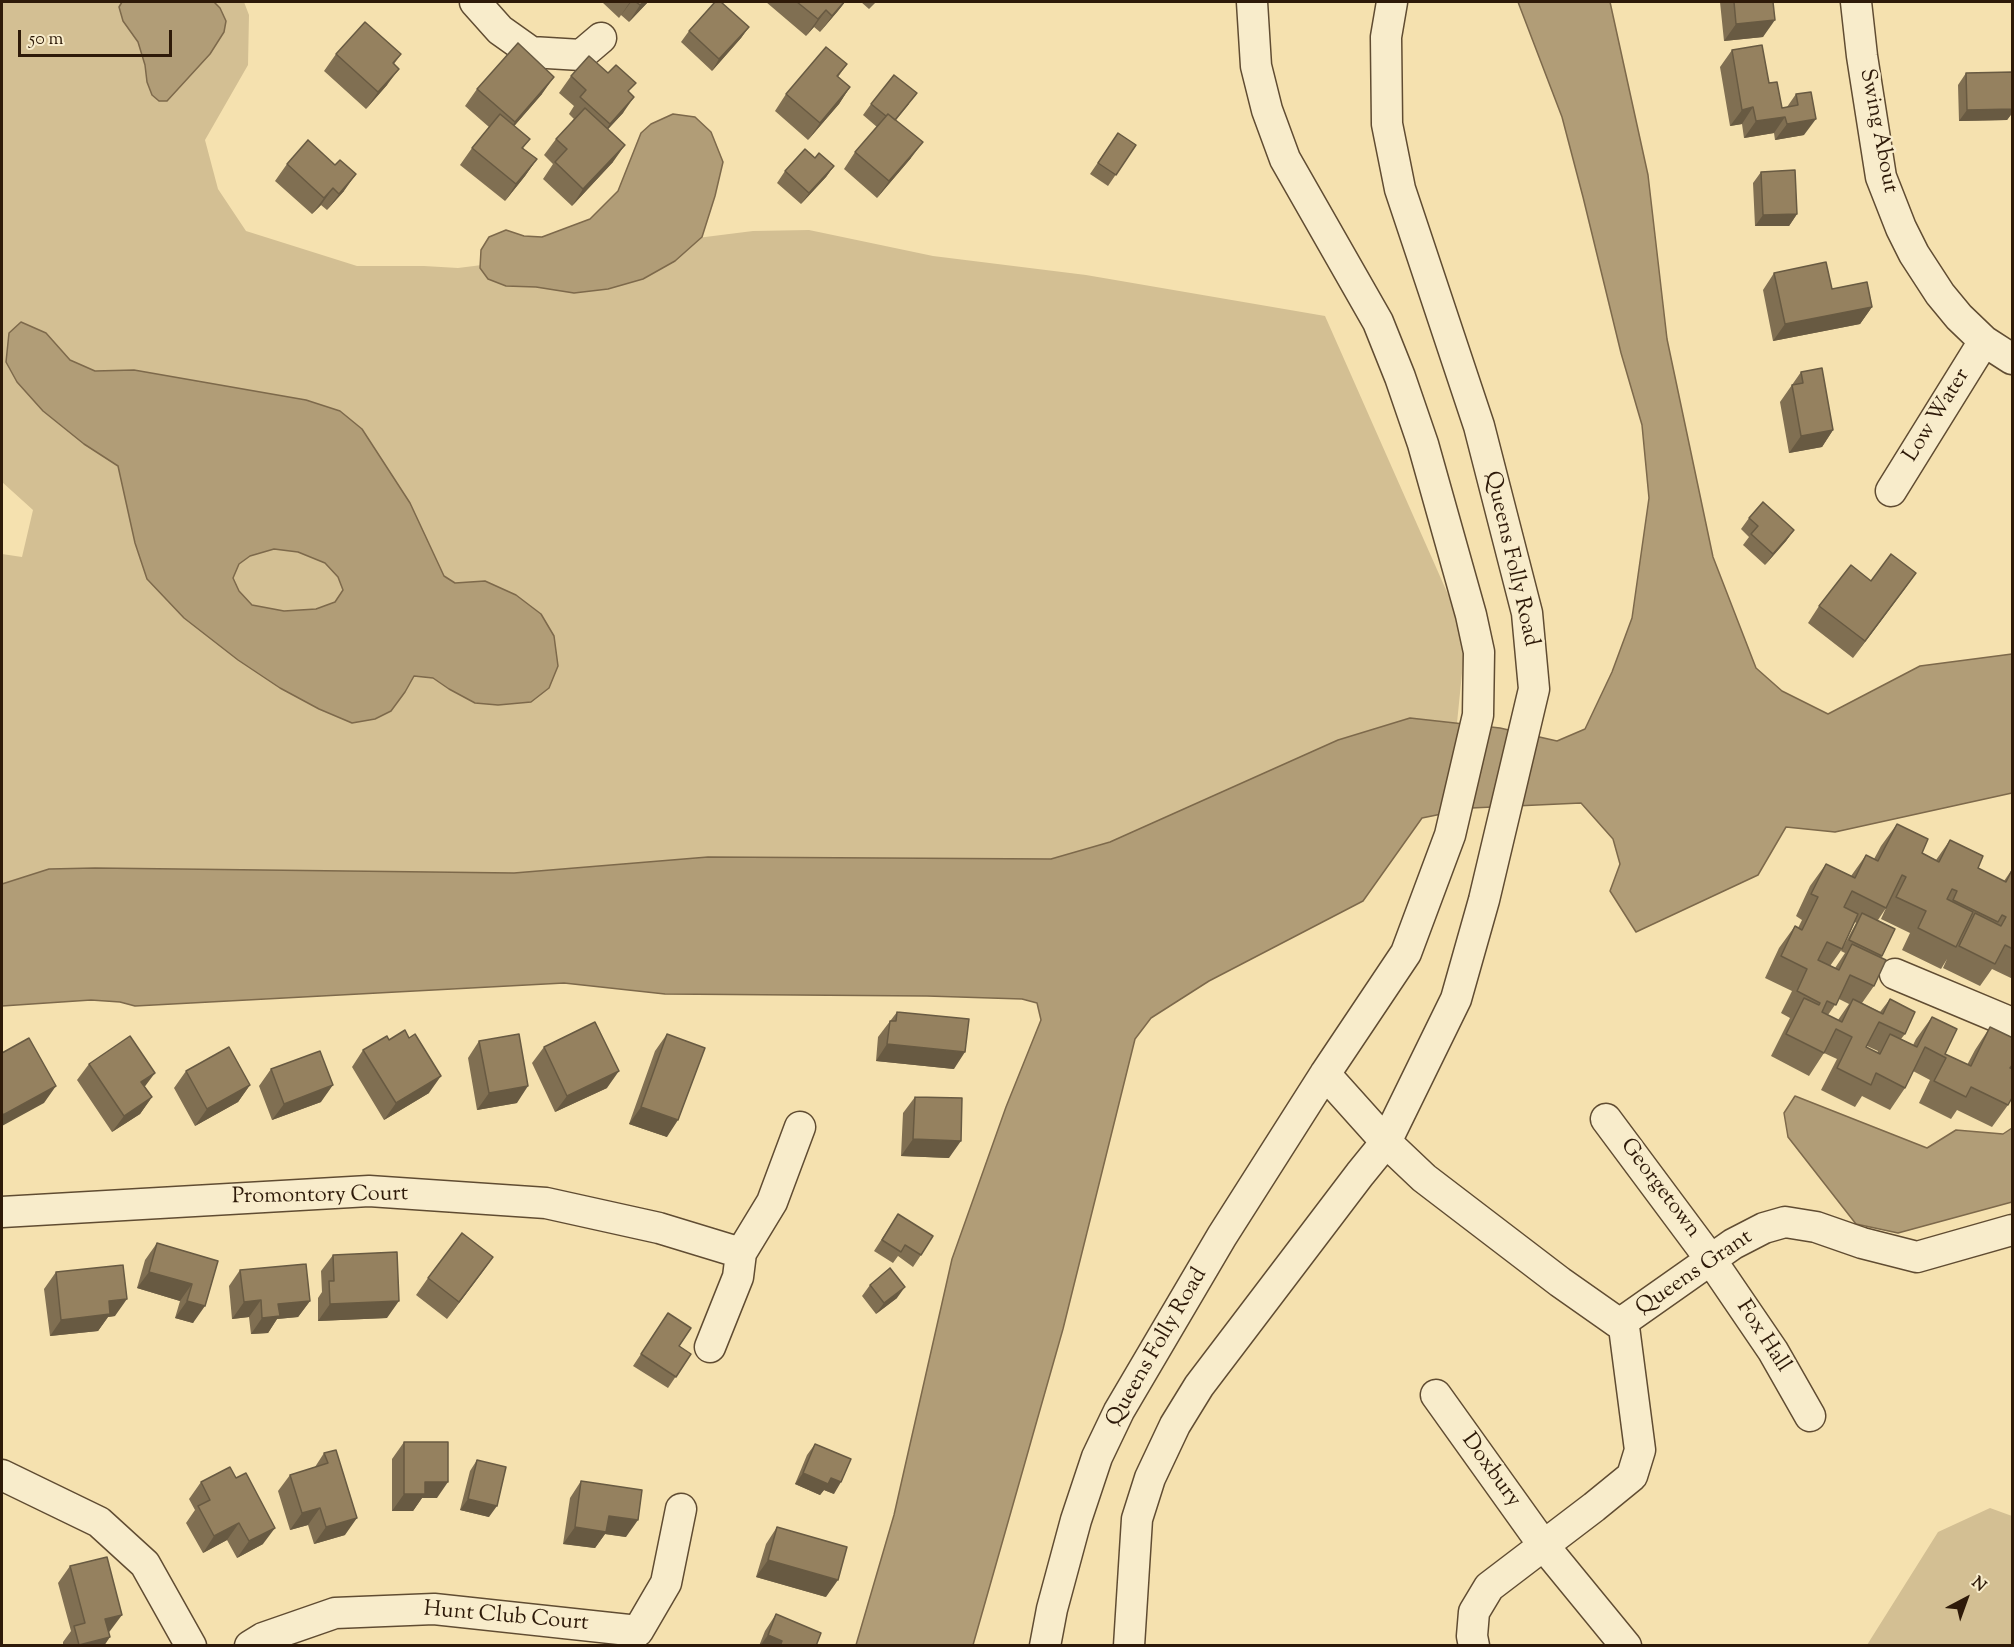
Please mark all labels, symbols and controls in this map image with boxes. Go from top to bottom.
scale bar [21,18,176,56]
text: 50 m [29,27,63,53]
street label: Swing About [1852,67,1902,195]
street label: Low Water [1899,365,1977,467]
street label: Queens Folly Road [1477,469,1543,649]
street label: Georgetown [1613,1134,1705,1244]
street label: Promontory Court [232,1182,408,1212]
street label: Queens Grant [1632,1225,1758,1323]
street label: Queens Folly Road [1102,1264,1214,1432]
street label: Fox Hall [1729,1296,1795,1378]
street label: Doxbury [1454,1429,1526,1513]
north arrow [1936,1569,1996,1629]
text: N [1966,1572,1991,1598]
street label: Hunt Club Court [422,1598,590,1638]

